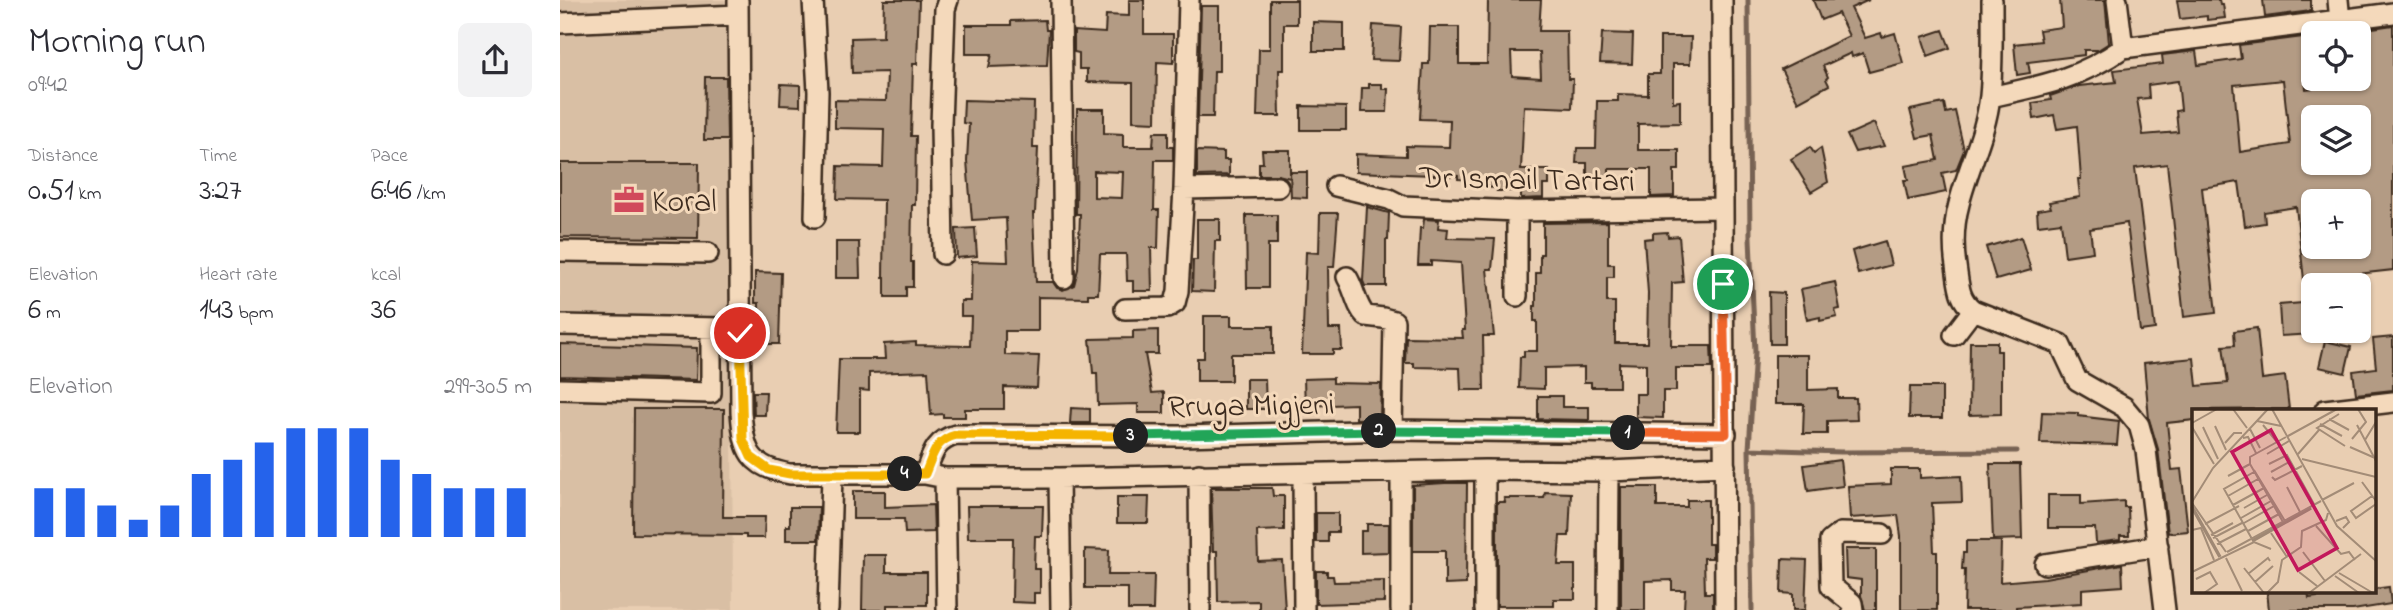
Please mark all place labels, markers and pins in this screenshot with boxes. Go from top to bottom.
place label: Koral [652,180,717,227]
office icon: Koral [612,183,646,217]
pin [1693,254,1753,314]
pin [710,303,770,363]
pin: 2 [1362,414,1396,448]
pin: 1 [1610,416,1646,450]
pin: 3 [1114,418,1148,453]
pin: 4 [888,456,922,491]

